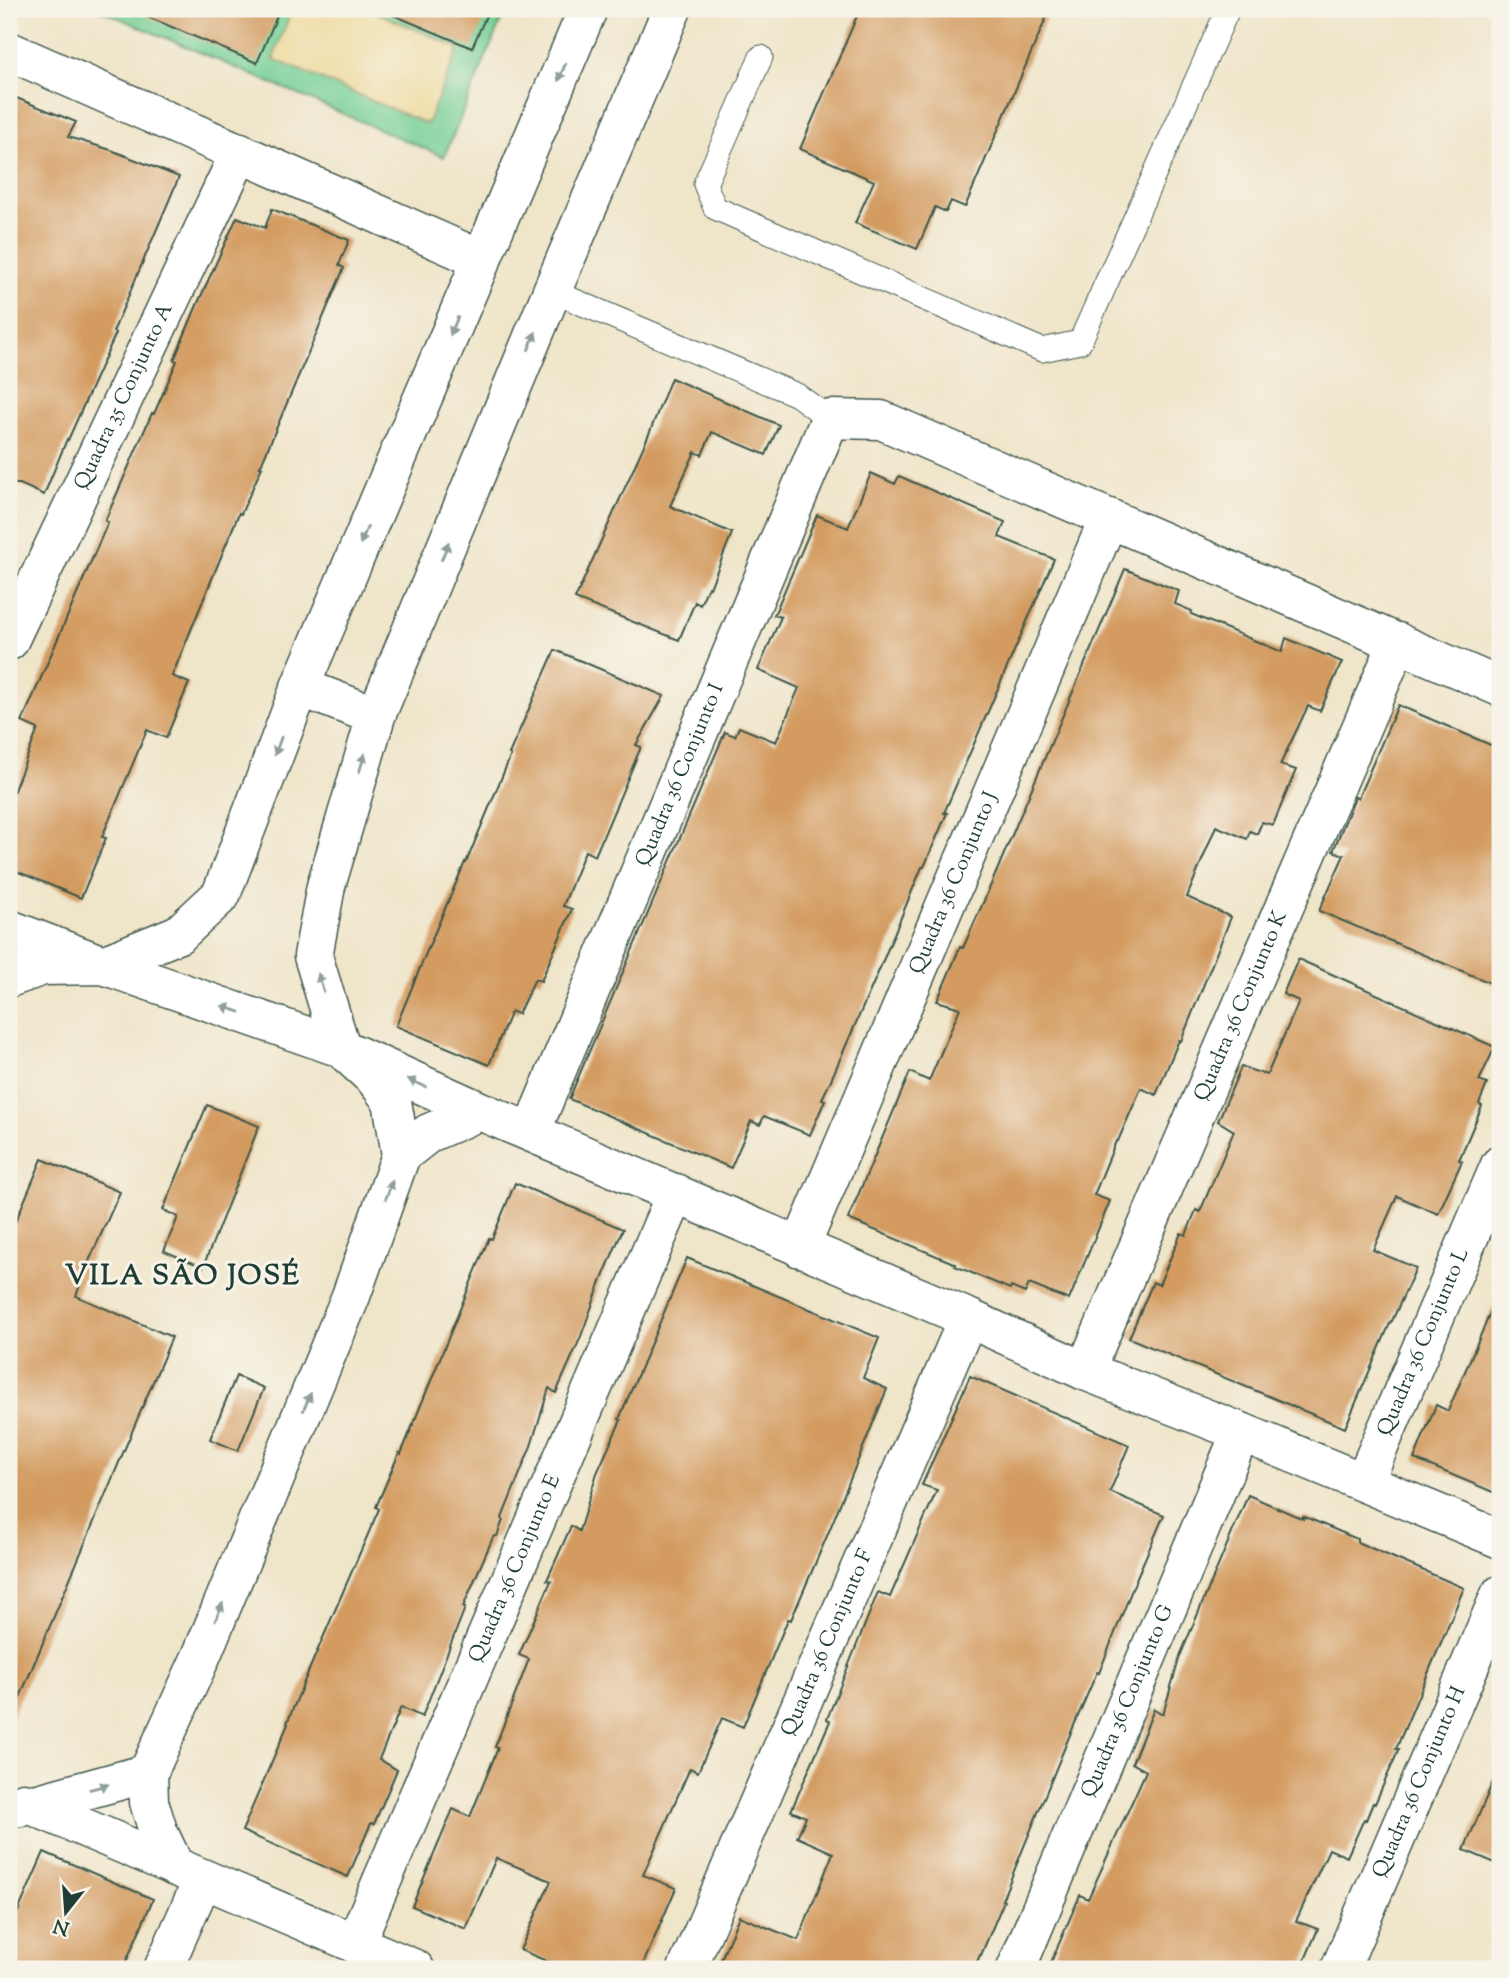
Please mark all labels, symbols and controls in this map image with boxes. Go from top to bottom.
one-way arrow [556,61,567,82]
street label: Quadra 35 Conjunto A [67,299,181,495]
one-way arrow [448,316,459,337]
one-way arrow [526,330,537,351]
one-way arrow [358,525,369,546]
one-way arrow [439,541,450,562]
street label: Quadra 36 Conjunto I [629,679,732,871]
one-way arrow [272,735,283,756]
one-way arrow [358,753,368,774]
street label: Quadra 36 Conjunto J [902,788,1006,979]
street label: Quadra 36 Conjunto K [1188,906,1296,1106]
one-way arrow [316,972,326,993]
one-way arrow [220,1003,241,1014]
one-way arrow [407,1077,428,1088]
one-way arrow [384,1179,395,1200]
street label: Quadra 36 Conjunto L [1370,1243,1478,1441]
district label: VILA SÃO JOSÉ [65,1257,301,1297]
one-way arrow [301,1392,313,1412]
street label: Quadra 36 Conjunto E [462,1470,569,1668]
street label: Quadra 36 Conjunto F [774,1545,881,1741]
one-way arrow [214,1601,225,1622]
street label: Quadra 36 Conjunto G [1074,1601,1182,1803]
street label: Quadra 36 Conjunto H [1366,1681,1474,1883]
one-way arrow [88,1781,110,1792]
north arrow [32,1876,102,1946]
text: N [51,1911,73,1941]

